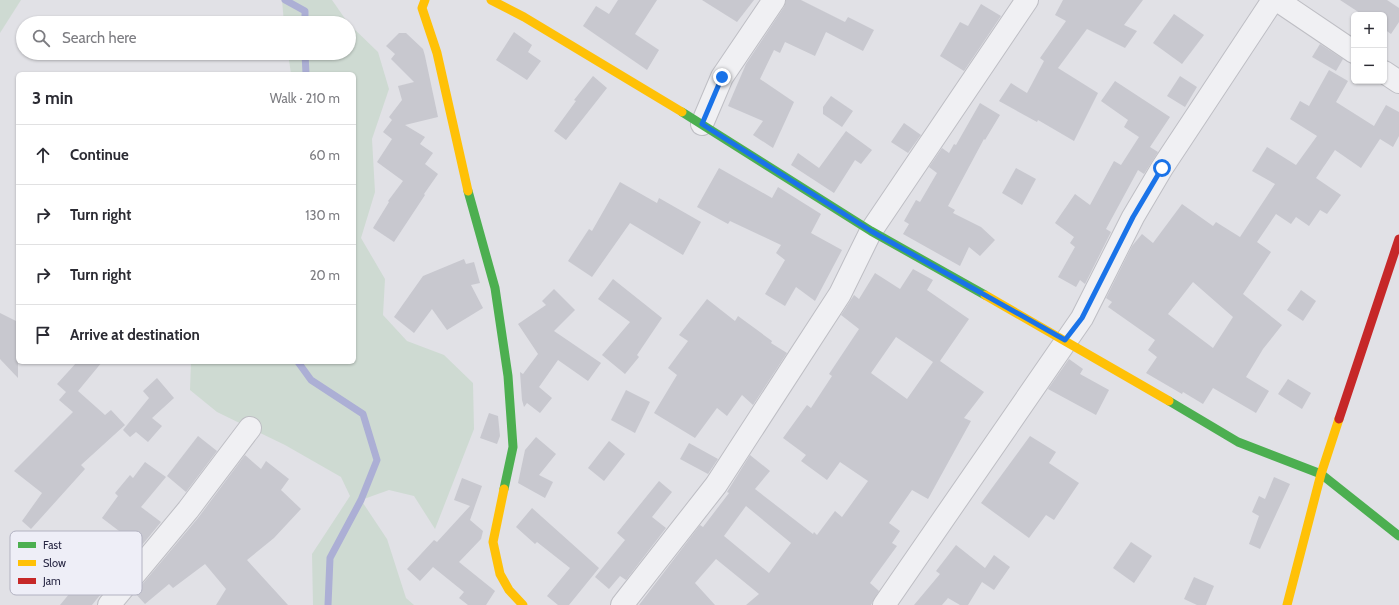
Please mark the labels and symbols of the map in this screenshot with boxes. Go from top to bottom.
route end [713,68,731,86]
route start [1153,159,1171,177]
legend [10,531,142,595]
text: Fast [43,538,62,552]
text: Slow [43,556,66,570]
text: Jam [42,574,61,588]

